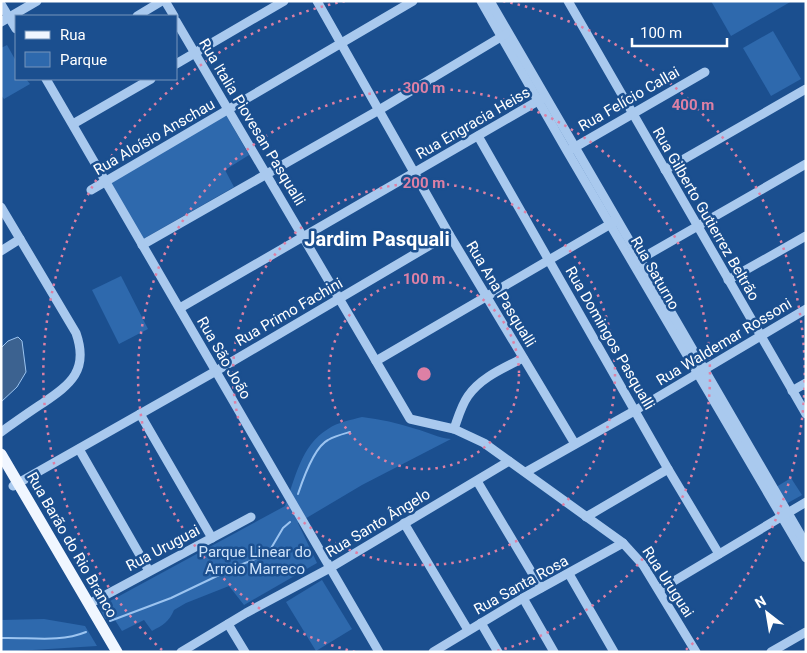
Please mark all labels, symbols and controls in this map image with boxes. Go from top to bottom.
legend [15,15,178,80]
scale bar [632,15,727,47]
text: 100 m [640,24,682,42]
text: Rua [60,26,86,44]
street label: Rua Italia Piovesan Pasqualli [195,35,309,209]
text: Parque [60,51,107,69]
street label: Rua Felício Callai [575,63,683,135]
text: 300 m [403,79,445,97]
street label: Rua Engracia Heiss [413,83,533,163]
street label: Rua Aloísio Anschau [90,95,218,179]
text: 400 m [672,96,714,114]
street label: Rua Gilberto Gutierrez Beltrão [649,124,763,304]
text: 200 m [403,174,445,192]
district label: Jardim Pasquali [304,227,450,251]
street label: Rua Saturno [627,233,683,313]
street label: Rua Ana Pasqualli [462,238,540,350]
street label: Rua Domingos Pasqualli [562,263,658,413]
text: 100 m [403,270,445,288]
street label: Rua Primo Fachini [232,274,346,350]
street label: Rua Waldemar Rossoni [653,294,795,390]
street label: Rua São João [193,314,255,402]
centre of rings [415,365,433,383]
street label: Rua Barão do Rio Branco [23,469,121,621]
street label: Rua Santo Ângelo [323,485,433,561]
street label: Rua Uruguai [123,521,203,575]
park label: Parque Linear do Arroio Marreco [199,543,311,578]
street label: Rua Uruguai [638,543,698,621]
street label: Rua Santa Rosa [471,552,571,618]
north arrow [742,588,792,638]
text: N [752,592,769,611]

